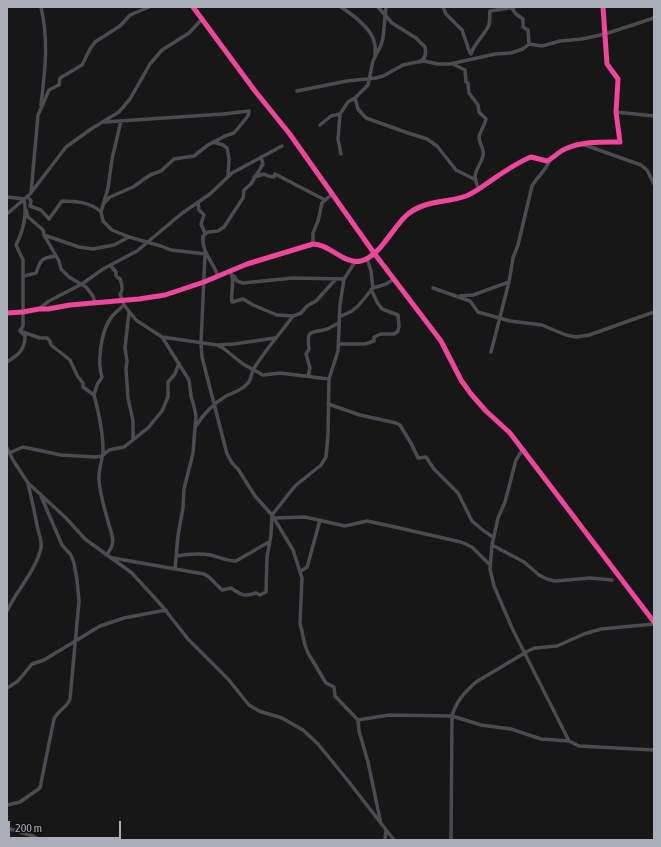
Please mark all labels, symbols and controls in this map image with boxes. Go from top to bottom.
scale bar [10,813,123,839]
text: 200 m [15,821,42,835]

